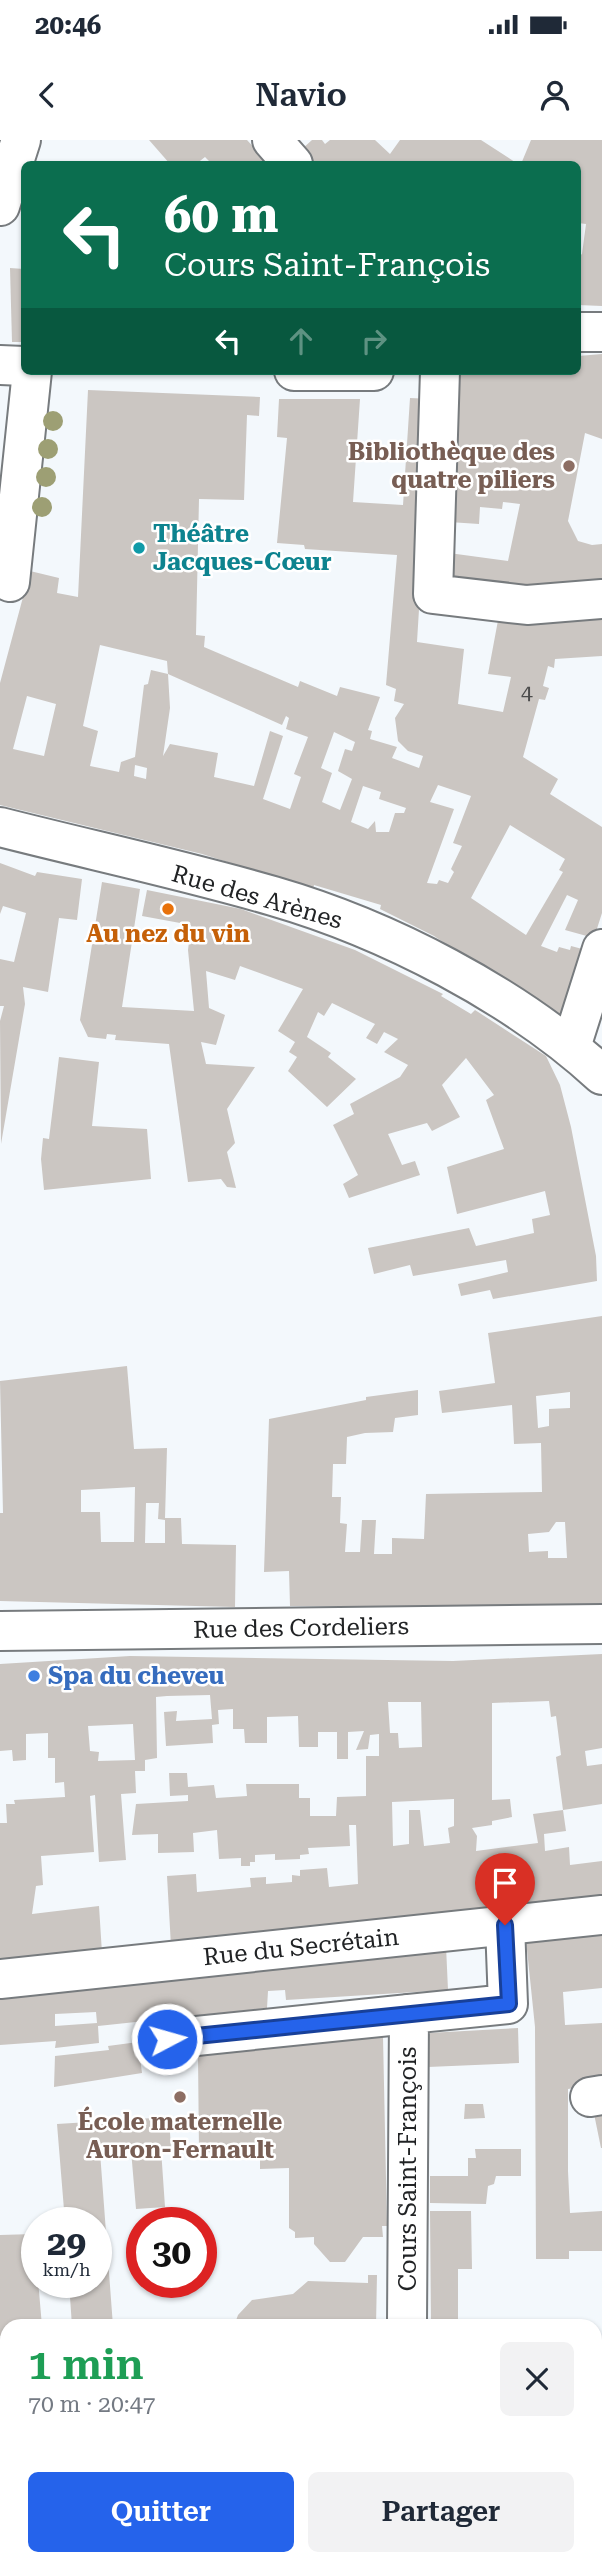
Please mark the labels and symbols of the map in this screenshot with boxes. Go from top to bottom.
place label: Bibliothèque des quatre piliers [348,438,555,494]
marker: Bibliothèque des quatre piliers [561,458,577,474]
place label: Théâtre Jacques-Cœur [153,520,332,576]
marker: Théâtre Jacques-Cœur [131,540,147,556]
house number: 4 [521,681,533,705]
street label: Rue des Arènes [169,859,345,935]
marker: Au nez du vin [160,901,176,917]
place label: Au nez du vin [86,920,250,948]
street label: Rue des Cordeliers [193,1612,409,1644]
place label: Spa du cheveu [48,1662,225,1690]
marker: Spa du cheveu [26,1668,42,1684]
pin [475,1853,535,1925]
street label: Rue du Secrétain [202,1923,400,1971]
position arrow [130,2002,204,2076]
street label: Cours Saint-François [394,2047,422,2291]
marker: École maternelle Auron-Fernault [172,2089,188,2105]
place label: École maternelle Auron-Fernault [78,2106,282,2164]
speed limit sign: 30 [126,2207,217,2298]

